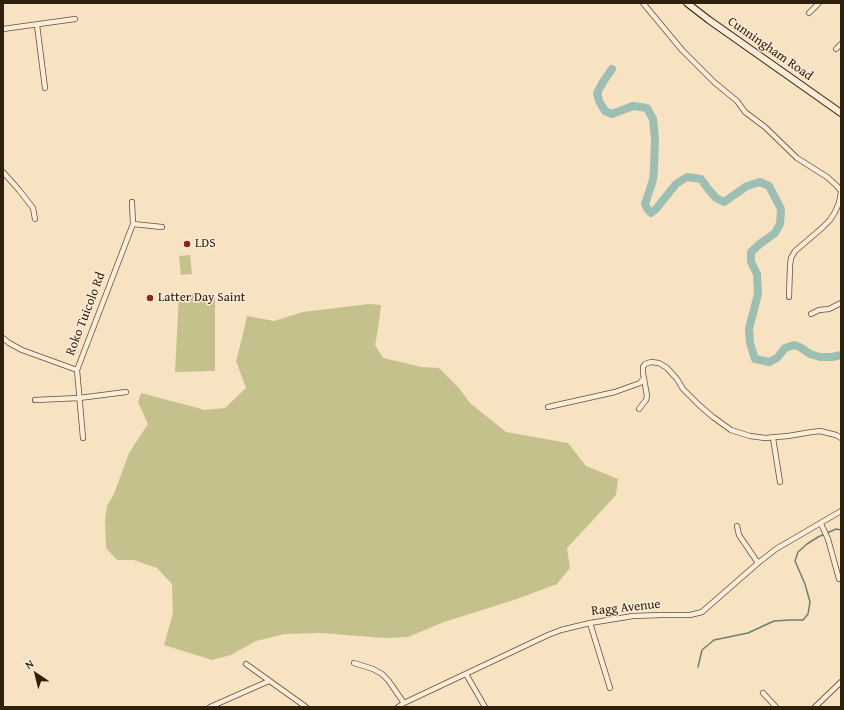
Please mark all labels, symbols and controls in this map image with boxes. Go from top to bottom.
street label: Cunningham Road [724,14,816,84]
place label: LDS [195,236,216,252]
marker: LDS [182,239,192,249]
street label: Roko Tuicolo Rd [63,270,109,358]
place label: Latter Day Saint [158,290,245,306]
marker: Latter Day Saint [145,293,155,303]
street label: Ragg Avenue [591,597,661,619]
north arrow [16,654,56,694]
text: N [22,656,37,673]

